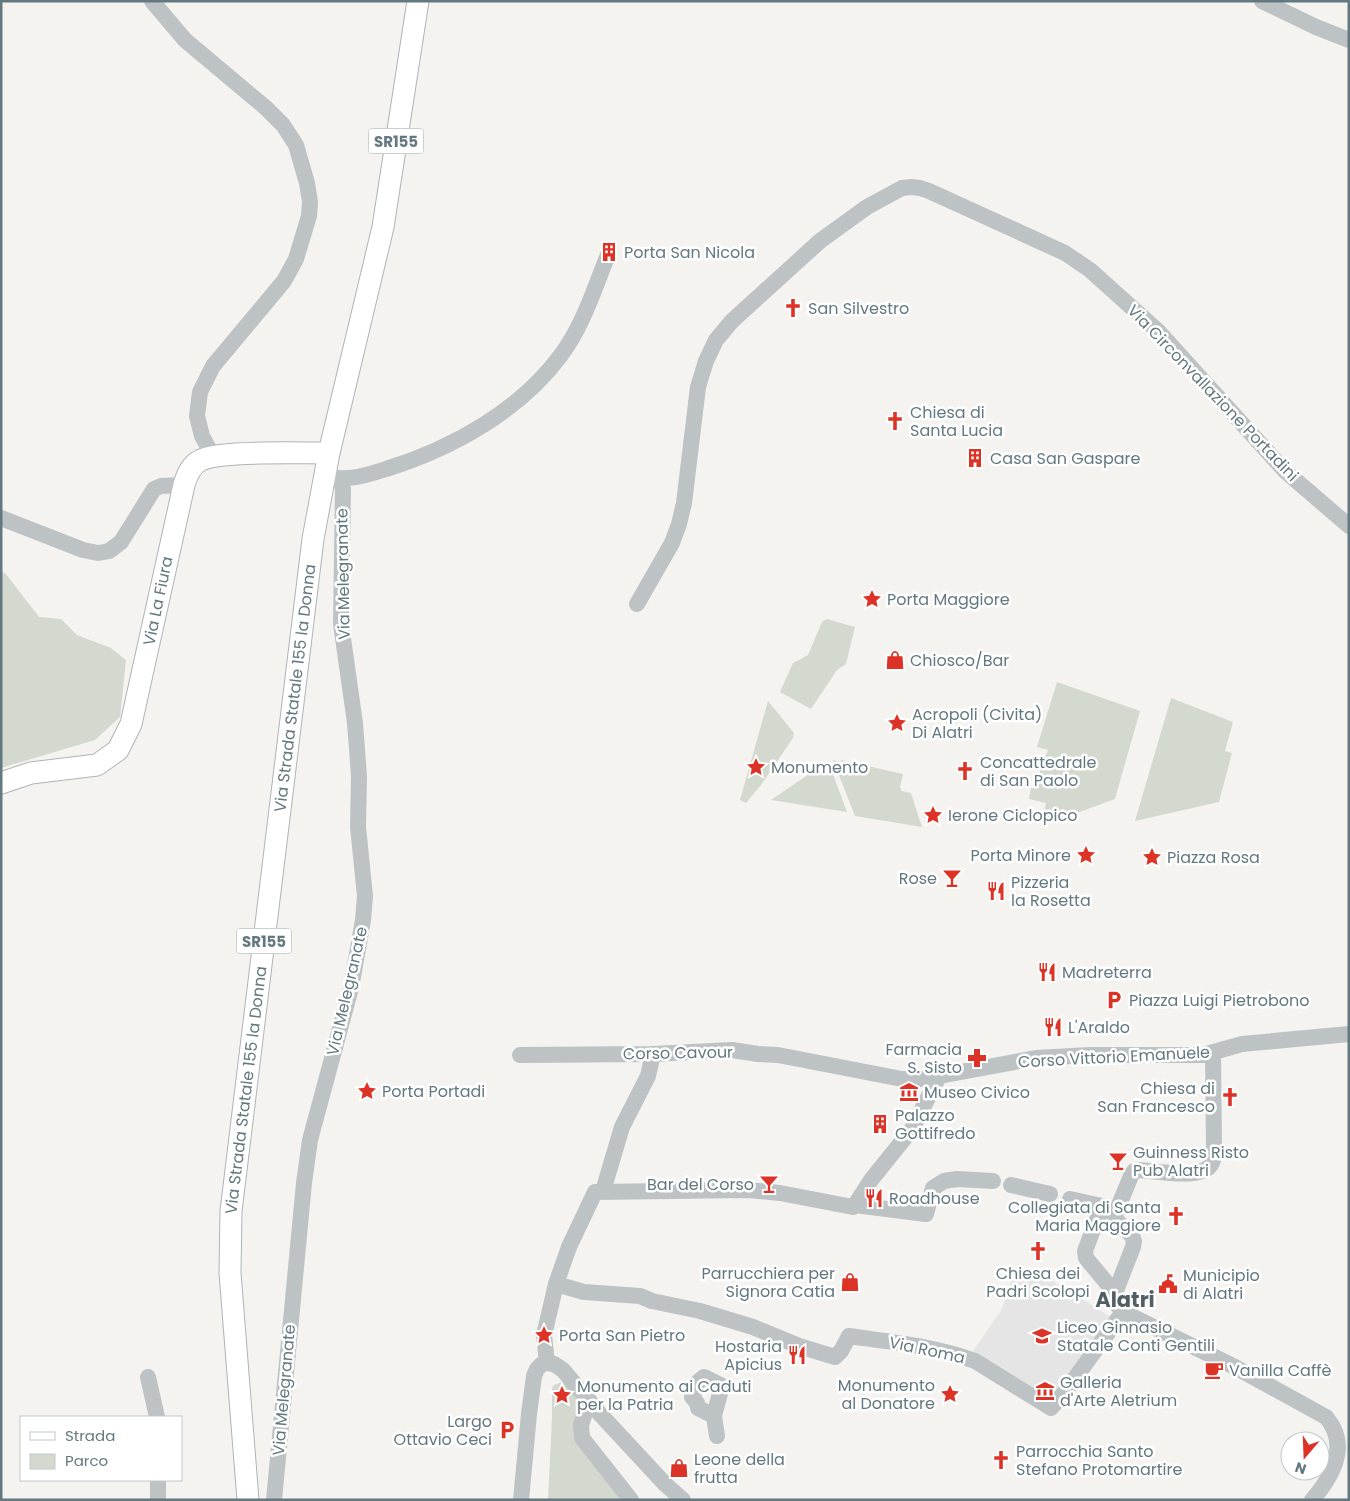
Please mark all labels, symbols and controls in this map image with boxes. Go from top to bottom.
road number: SR155 [368,128,424,154]
building icon: Porta San Nicola [598,241,620,263]
place label: Porta San Nicola [624,241,755,264]
church icon: San Silvestro [782,297,804,319]
place label: San Silvestro [808,297,909,320]
street label: Via Circonvallazione Portadini [1122,300,1304,486]
place label: Chiesa di Santa Lucia [910,401,1003,442]
church icon: Chiesa di Santa Lucia [884,410,906,432]
building icon: Casa San Gaspare [964,447,986,469]
place label: Casa San Gaspare [990,447,1141,470]
street label: Via Melegranate [330,508,356,640]
street label: Via La Fiura [137,554,179,648]
street label: Via Strada Statale 155 la Donna [268,563,322,813]
place icon: Porta Maggiore [861,588,883,610]
place label: Porta Maggiore [887,588,1010,611]
shop icon: Chiosco/Bar [884,649,906,671]
place label: Chiosco/Bar [910,649,1009,672]
place label: Acropoli (Civita) Di Alatri [912,703,1042,744]
place icon: Acropoli (Civita) Di Alatri [886,712,908,734]
place label: Concattedrale di San Paolo [980,751,1096,792]
place icon: Monumento [745,756,767,778]
place label: Monumento [771,756,868,779]
church icon: Concattedrale di San Paolo [954,760,976,782]
place icon: Ierone Ciclopico [922,804,944,826]
place label: Ierone Ciclopico [948,804,1077,827]
place label: Porta Minore [971,844,1071,867]
place icon: Porta Minore [1075,844,1097,866]
place icon: Piazza Rosa [1141,846,1163,868]
place label: Piazza Rosa [1167,846,1260,869]
place label: Rose [899,867,937,890]
bar icon: Rose [941,867,963,889]
place label: Pizzeria la Rosetta [1011,871,1091,912]
restaurant icon: Pizzeria la Rosetta [985,880,1007,902]
street label: Via Melegranate [321,924,373,1058]
road number: SR155 [236,928,292,954]
restaurant icon: Madreterra [1036,961,1058,983]
place label: Madreterra [1062,961,1152,984]
street label: Via Strada Statale 155 la Donna [219,965,273,1215]
parking icon: Piazza Luigi Pietrobono [1103,989,1125,1011]
place label: Piazza Luigi Pietrobono [1129,989,1309,1012]
restaurant icon: L'Araldo [1042,1016,1064,1038]
place label: L'Araldo [1068,1016,1130,1039]
place label: Farmacia S. Sisto [885,1038,962,1079]
street label: Corso Vittorio Emanuele [1017,1040,1211,1074]
street label: Corso Cavour [623,1041,733,1065]
pharmacy icon: Farmacia S. Sisto [966,1047,988,1069]
place label: Chiesa di San Francesco [1097,1077,1215,1118]
place icon: Porta Portadi [356,1080,378,1102]
place label: Porta Portadi [382,1080,485,1103]
museum icon: Museo Civico [898,1081,920,1103]
place label: Museo Civico [924,1081,1030,1104]
church icon: Chiesa di San Francesco [1219,1086,1241,1108]
place label: Palazzo Gottifredo [895,1104,975,1145]
building icon: Palazzo Gottifredo [869,1113,891,1135]
place label: Guinness Risto Pub Alatri [1133,1141,1249,1182]
bar icon: Guinness Risto Pub Alatri [1107,1150,1129,1172]
place label: Bar del Corso [647,1173,754,1196]
bar icon: Bar del Corso [758,1173,780,1195]
restaurant icon: Roadhouse [863,1187,885,1209]
place label: Roadhouse [889,1187,980,1210]
place label: Collegiata di Santa Maria Maggiore [1008,1196,1161,1237]
church icon: Collegiata di Santa Maria Maggiore [1165,1205,1187,1227]
church icon: Chiesa dei Padri Scolopi [1027,1240,1049,1262]
place label: Parrucchiera per Signora Catia [701,1262,835,1303]
place label: Chiesa dei Padri Scolopi [986,1262,1090,1303]
place label: Municipio di Alatri [1183,1264,1260,1305]
shop icon: Parrucchiera per Signora Catia [839,1271,861,1293]
public building icon: Municipio di Alatri [1157,1273,1179,1295]
district label: Alatri [1095,1285,1155,1314]
place label: Liceo Ginnasio Statale Conti Gentili [1057,1316,1215,1357]
street label: Via Melegranate [267,1323,301,1457]
place icon: Porta San Pietro [533,1324,555,1346]
place label: Porta San Pietro [559,1324,685,1347]
school or university icon: Liceo Ginnasio Statale Conti Gentili [1031,1325,1053,1347]
street label: Via Roma [887,1331,967,1369]
place label: Hostaria Apicius [715,1335,782,1376]
restaurant icon: Hostaria Apicius [786,1344,808,1366]
cafe icon: Vanilla Caffè [1203,1359,1225,1381]
place label: Vanilla Caffè [1229,1359,1331,1382]
place label: Galleria d'Arte Aletrium [1060,1371,1177,1412]
place label: Monumento al Donatore [838,1374,935,1415]
place label: Monumento ai Caduti per la Patria [577,1375,751,1416]
museum icon: Galleria d'Arte Aletrium [1034,1380,1056,1402]
place icon: Monumento al Donatore [939,1383,961,1405]
place icon: Monumento ai Caduti per la Patria [551,1384,573,1406]
place label: Largo Ottavio Ceci [394,1410,492,1451]
legend [20,1416,182,1481]
parking icon: Largo Ottavio Ceci [496,1419,518,1441]
text: Strada [65,1425,115,1446]
north arrow [1280,1431,1330,1481]
place label: Parrocchia Santo Stefano Protomartire [1016,1440,1182,1481]
place label: Leone della frutta [694,1448,785,1489]
church icon: Parrocchia Santo Stefano Protomartire [990,1449,1012,1471]
text: Parco [65,1450,108,1471]
shop icon: Leone della frutta [668,1457,690,1479]
text: N [1293,1457,1309,1479]

